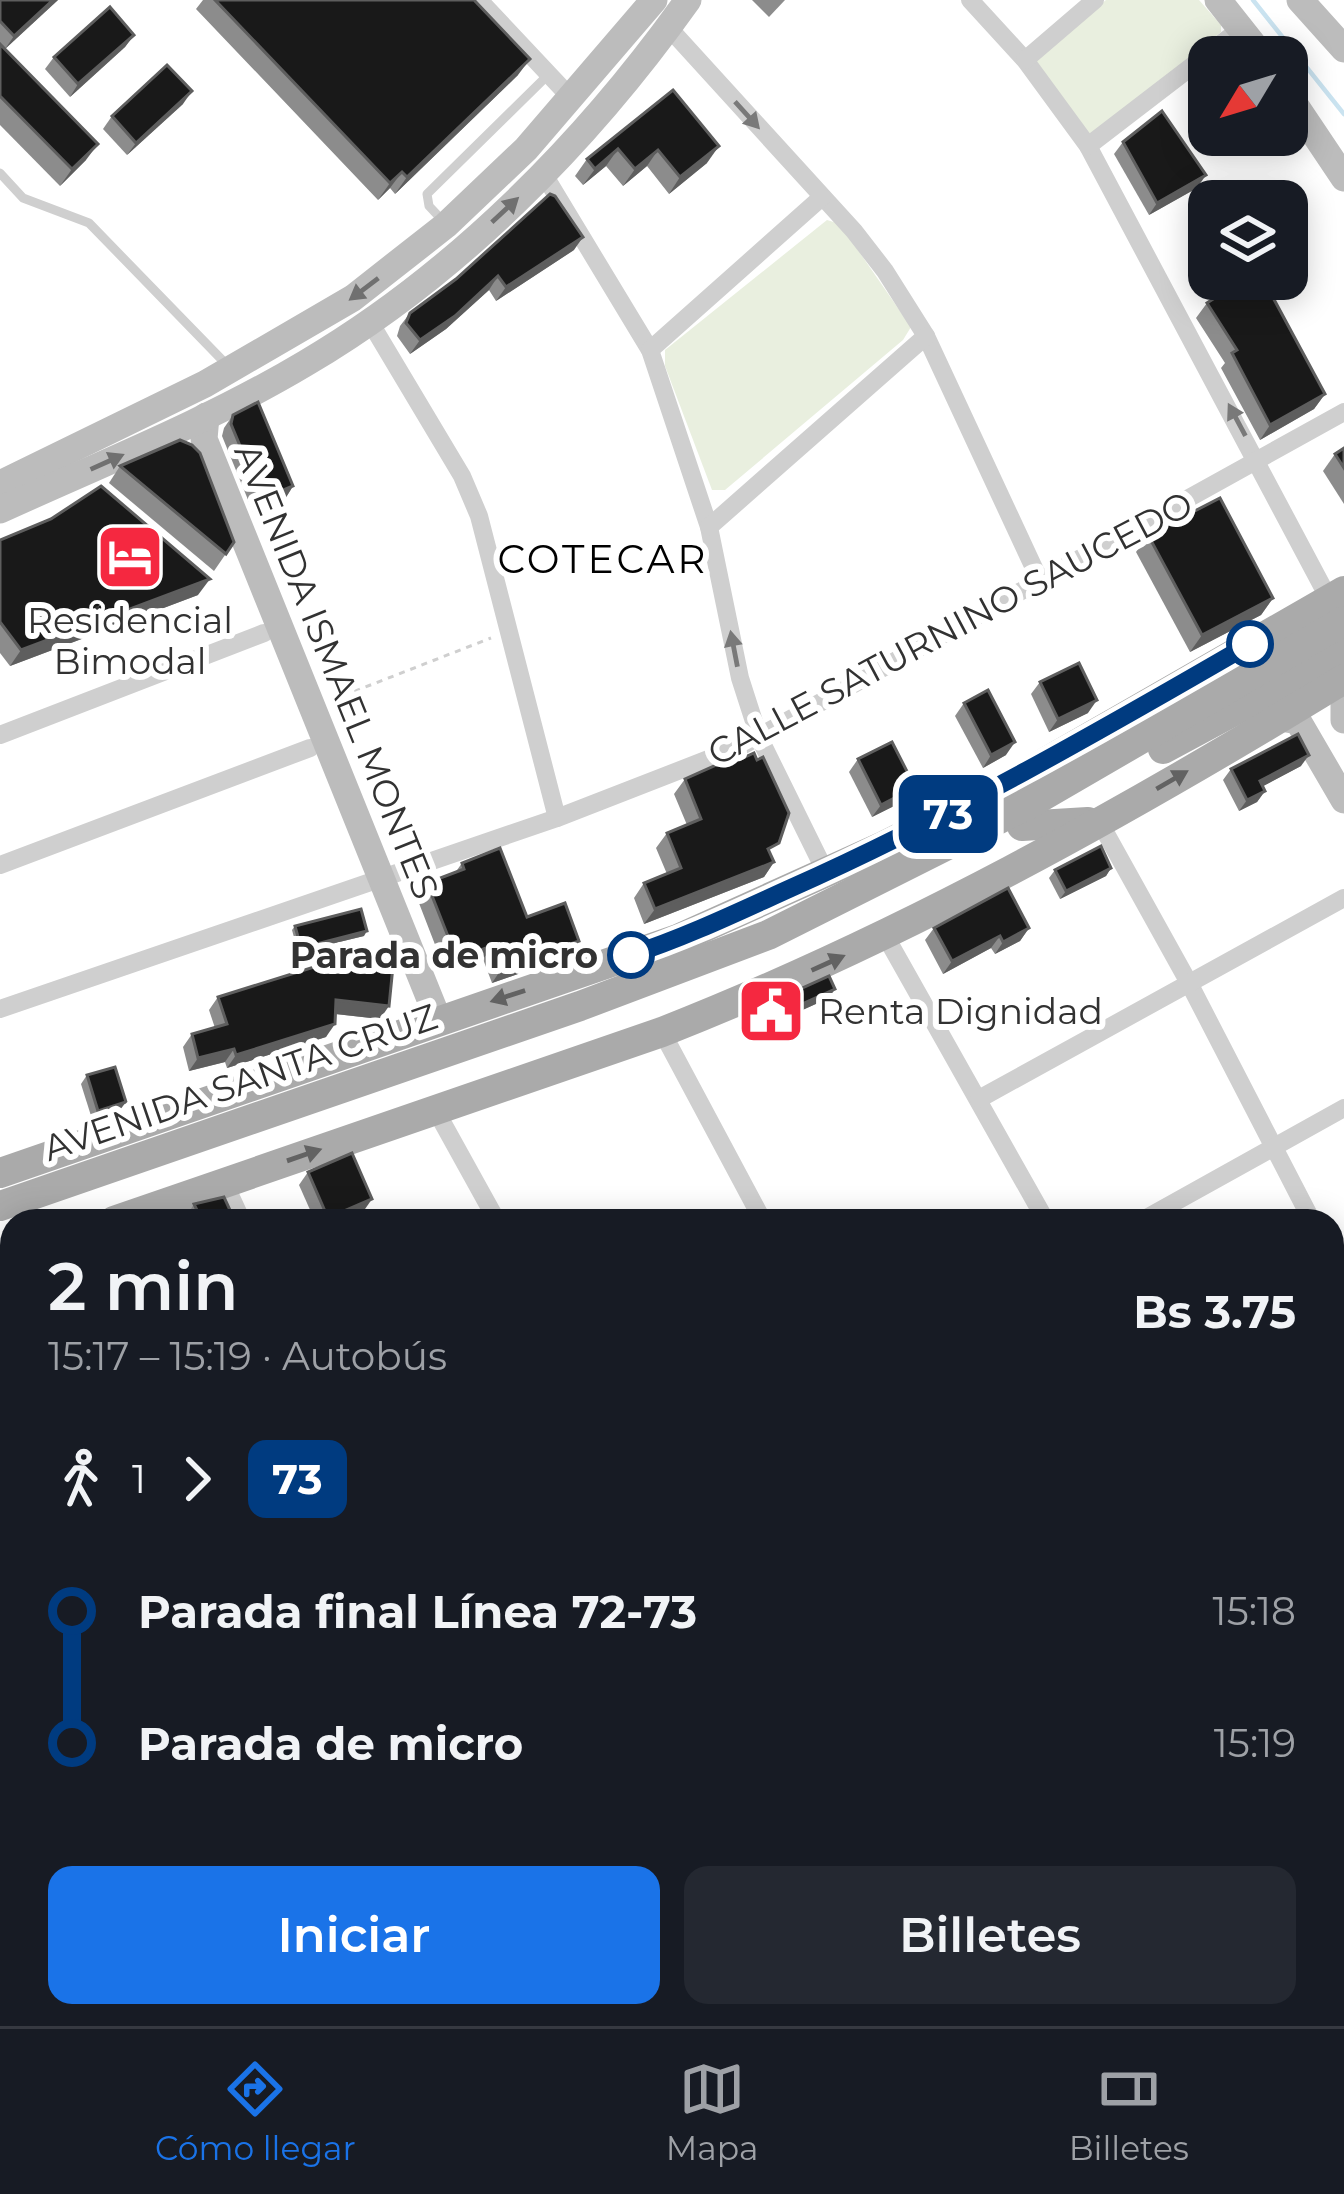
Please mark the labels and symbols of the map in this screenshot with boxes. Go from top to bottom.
north arrow [1188,36,1308,156]
one-way arrow [733,100,760,129]
one-way arrow [490,196,519,224]
one-way arrow [348,276,379,300]
one-way arrow [1227,403,1248,438]
street label: AVENIDA ISMAEL MONTES [225,437,449,905]
one-way arrow [89,451,124,471]
street label: CALLE SATURNINO SAUCEDO [700,481,1200,775]
hotel icon: Residencial Bimodal [95,522,165,592]
district label: COTECAR [497,535,709,583]
place label: Residencial Bimodal [27,598,233,683]
unlabelled marker [1228,622,1272,666]
one-way arrow [724,629,743,667]
one-way arrow [1155,770,1189,791]
line badge: 73 [894,775,1002,853]
place label: Parada de micro [290,933,598,977]
marker: Parada de micro [609,933,653,977]
one-way arrow [810,952,845,972]
public building icon: Renta Dignidad [736,976,806,1046]
one-way arrow [490,988,526,1006]
place label: Renta Dignidad [818,989,1103,1033]
street label: AVENIDA SANTA CRUZ [37,994,443,1170]
one-way arrow [286,1145,322,1163]

